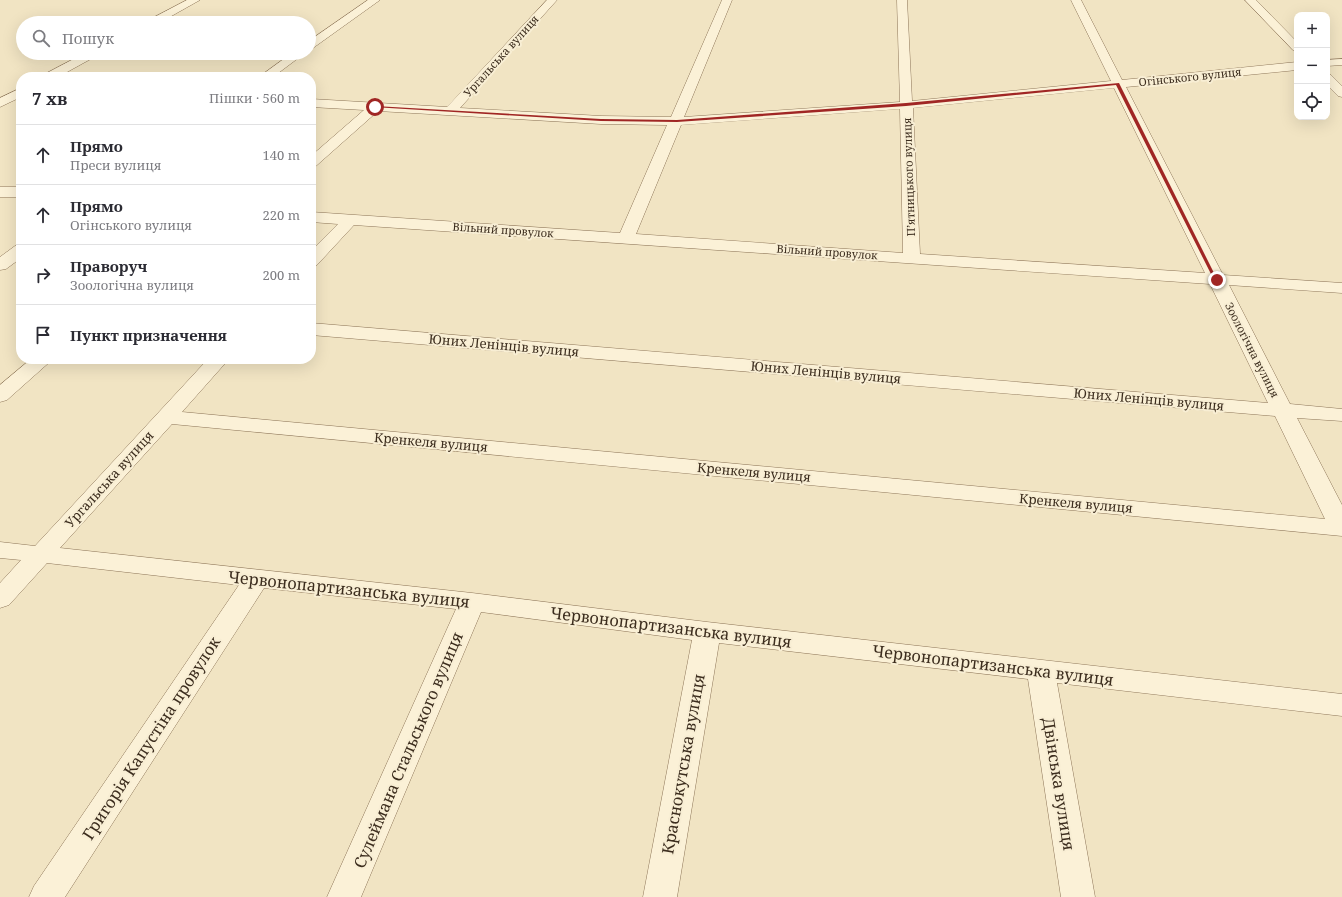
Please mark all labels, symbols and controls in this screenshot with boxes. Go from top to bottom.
street label: Ургальська вулиця [460,12,541,100]
map controls [1294,12,1330,120]
button: + [1294,12,1330,48]
search box [16,16,316,60]
icon: search [30,27,52,49]
text: Пошук [62,28,114,48]
button: − [1294,48,1330,84]
street label: Огінського вулиця [1138,64,1242,89]
button: locate [1294,84,1330,120]
text: 7 хв [32,87,67,110]
text: Пішки · 560 m [209,89,300,107]
route start [366,98,384,116]
street label: П’ятницького вулиця [899,117,918,237]
text: Прямо [70,136,123,156]
icon: ahead [32,144,54,166]
text: 140 m [263,146,300,164]
text: Преси вулиця [70,156,161,174]
text: Прямо [70,196,123,216]
icon: ahead [32,204,54,226]
text: 220 m [263,206,300,224]
text: Огінського вулиця [70,216,192,234]
street label: Вільний провулок [452,218,555,241]
street label: Вільний провулок [776,240,879,263]
text: Праворуч [70,256,147,276]
icon: right [32,264,54,286]
text: 200 m [263,266,300,284]
route end [1208,271,1226,289]
text: Зоологічна вулиця [70,276,194,294]
street label: Зоологічна вулиця [1222,300,1283,400]
icon: arrive [32,324,54,346]
text: Пункт призначення [70,325,227,345]
street label: Юних Ленінців вулиця [428,329,580,361]
street label: Юних Ленінців вулиця [750,356,902,388]
street label: Юних Ленінців вулиця [1073,383,1225,415]
street label: Ургальська вулиця [61,427,157,531]
street label: Кренкеля вулиця [374,428,488,456]
street label: Кренкеля вулиця [697,458,811,486]
street label: Кренкеля вулиця [1019,489,1133,517]
street label: Червонопартизанська вулиця [227,565,471,613]
street label: Червонопартизанська вулиця [549,601,793,653]
street label: Сулеймана Стальського вулиця [348,628,468,872]
street label: Григорія Капустіна провулок [77,632,225,844]
street label: Червонопартизанська вулиця [871,639,1115,691]
street label: Краснокутська вулиця [656,672,710,856]
street label: Двінська вулиця [1038,716,1080,852]

